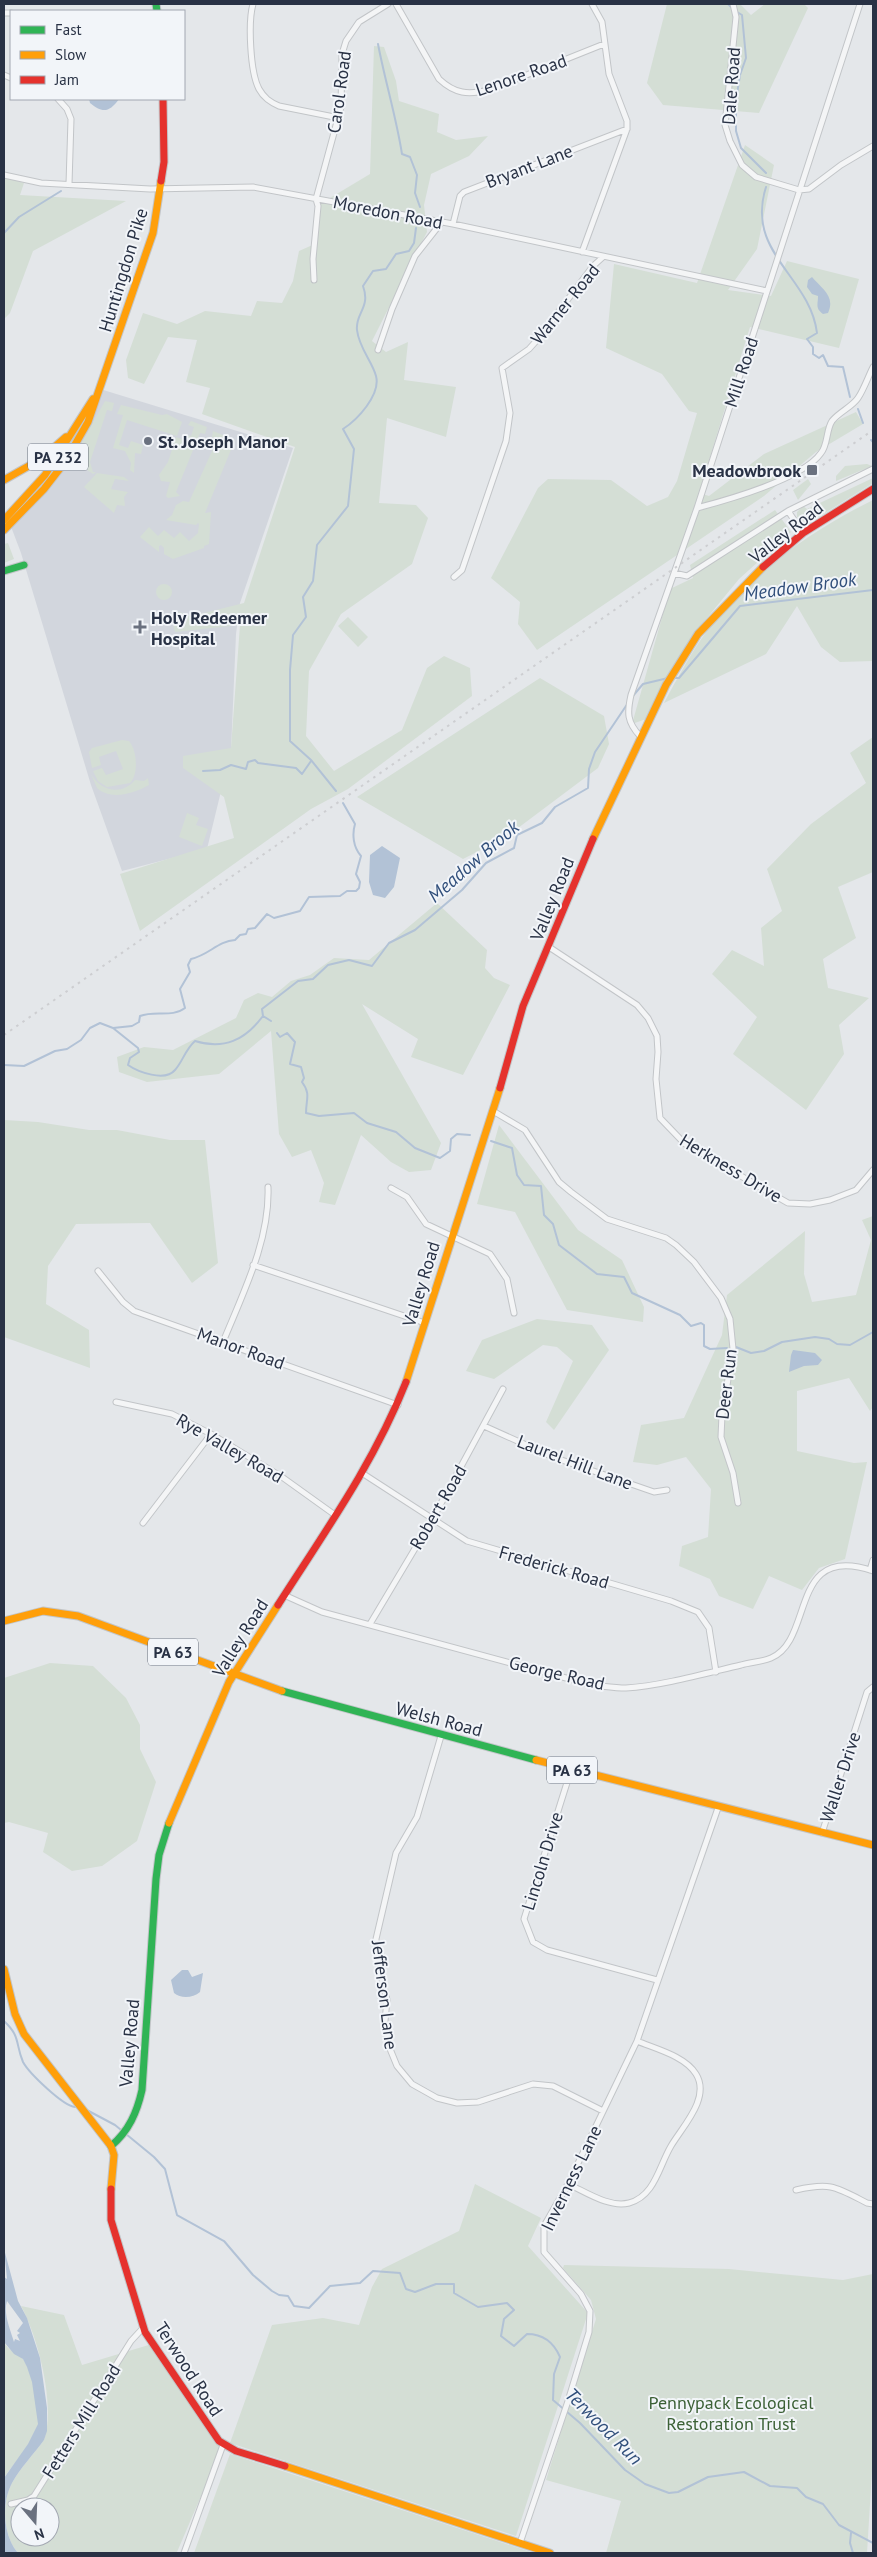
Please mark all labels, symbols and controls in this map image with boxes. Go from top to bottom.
legend [10,10,185,100]
text: Fast [55,20,82,39]
text: Slow [55,45,86,64]
street label: Dale Road [717,46,745,126]
street label: Carol Road [322,49,356,135]
street label: Lenore Road [472,49,570,101]
text: Jam [54,70,79,89]
street label: Bryant Lane [482,139,576,193]
street label: Moredon Road [331,190,445,234]
street label: Huntingdon Pike [93,205,153,335]
street label: Warner Road [525,259,605,349]
street label: Mill Road [719,334,763,410]
place label: St. Joseph Manor [158,430,288,453]
marker: St. Joseph Manor [142,435,154,447]
road number: PA 232 [28,444,88,471]
place label: Meadowbrook [692,459,801,482]
marker: Meadowbrook [805,463,819,477]
street label: Valley Road [743,496,828,569]
water label: Meadow Brook [742,566,859,606]
place label: Holy Redeemer Hospital [151,606,268,650]
marker: Holy Redeemer Hospital [133,620,147,634]
water label: Meadow Brook [422,814,525,907]
street label: Valley Road [524,854,579,945]
street label: Herkness Drive [676,1128,786,1208]
street label: Valley Road [397,1238,445,1330]
street label: Manor Road [194,1322,288,1374]
street label: Deer Run [710,1347,742,1421]
street label: Rye Valley Road [172,1408,288,1488]
street label: Laurel Hill Lane [514,1429,636,1495]
street label: Robert Road [405,1461,471,1553]
street label: Frederick Road [496,1540,612,1594]
street label: Valley Road [206,1595,273,1682]
road number: PA 63 [148,1638,198,1665]
street label: George Road [507,1651,607,1695]
street label: Welsh Road [393,1696,485,1742]
street label: Waller Drive [815,1729,865,1825]
road number: PA 63 [547,1756,597,1784]
street label: Lincoln Drive [516,1809,568,1913]
street label: Jefferson Lane [367,1938,403,2051]
street label: Valley Road [114,1998,144,2089]
street label: Inverness Lane [536,2121,606,2235]
street label: Terwood Road [150,2318,228,2420]
street label: Fetters Mill Road [37,2360,125,2482]
water label: Terwood Run [560,2382,648,2470]
park label: Pennypack Ecological Restoration Trust [648,2391,814,2435]
north arrow [10,2497,60,2547]
text: N [32,2524,47,2544]

